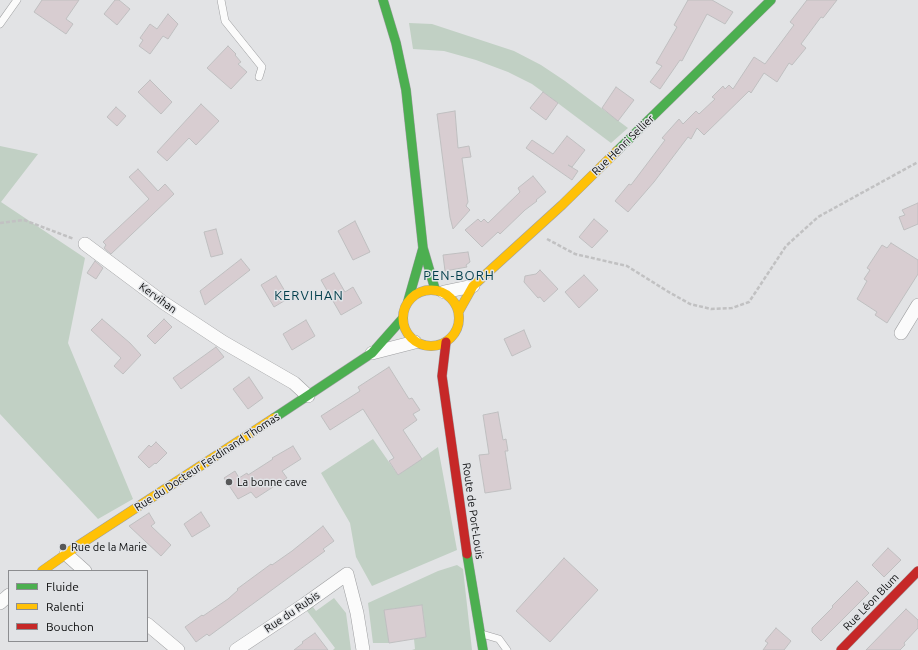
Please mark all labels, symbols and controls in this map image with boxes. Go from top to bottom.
street label: Rue Henri Sellier [589,112,657,178]
district label: PEN-BORH [423,268,495,284]
street label: Kervihan [137,280,179,316]
district label: KERVIHAN [274,288,344,304]
street label: Rue du Docteur Ferdinand Thomas [132,410,282,514]
street label: Route de Port-Louis [460,462,486,560]
place label: La bonne cave [237,475,307,489]
marker: La bonne cave [224,477,234,487]
place label: Rue de la Marie [71,540,147,554]
marker: Rue de la Marie [58,542,68,552]
legend [8,570,148,642]
street label: Rue Léon Blum [840,571,902,633]
text: Fluide [46,580,79,593]
street label: Rue du Rubis [262,589,322,635]
text: Ralenti [46,600,84,613]
text: Bouchon [46,620,94,633]

